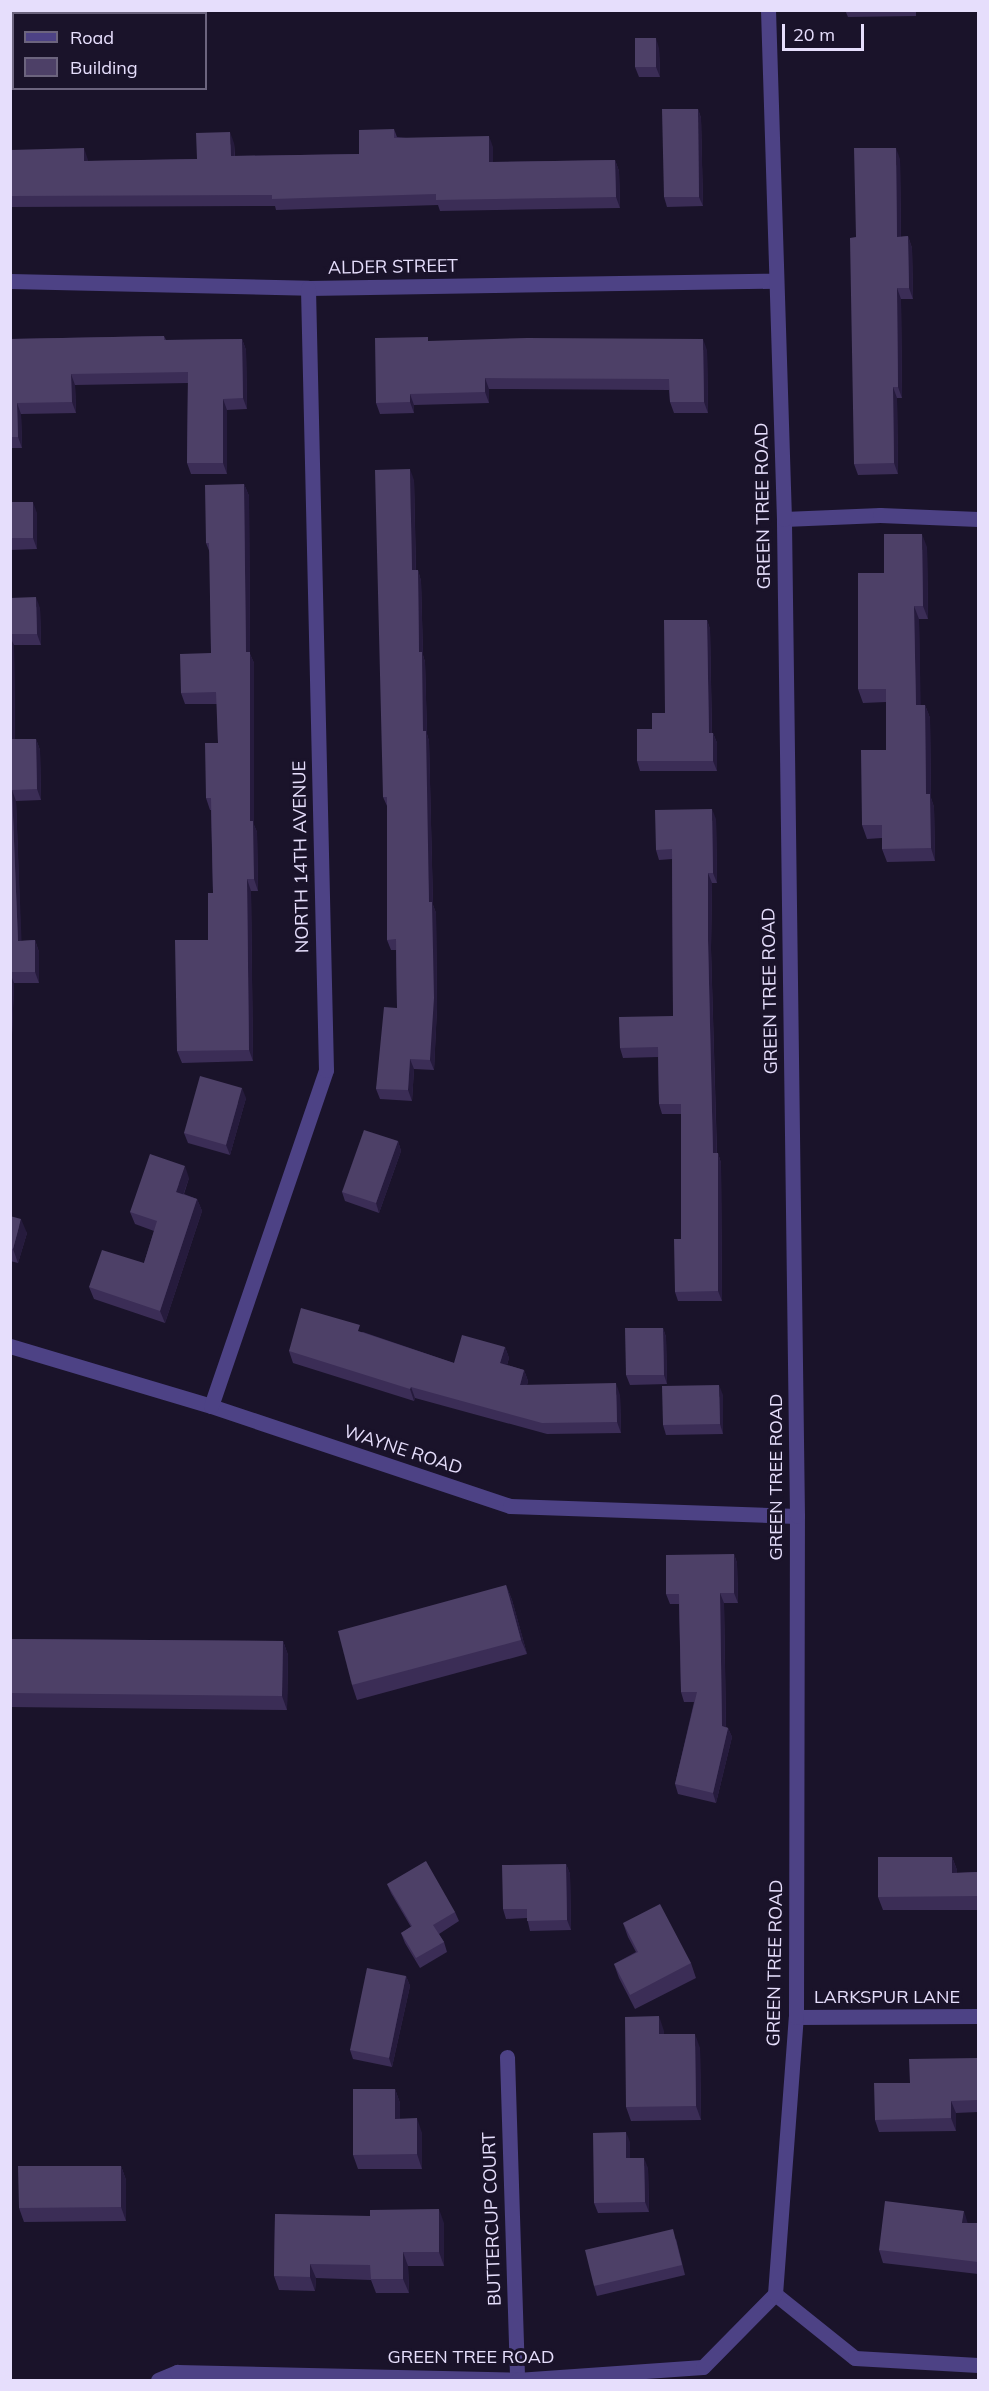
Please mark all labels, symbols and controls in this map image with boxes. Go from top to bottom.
legend [12,12,207,90]
scale bar [785,12,868,50]
text: 20 m [793,23,835,46]
text: Road [70,26,114,49]
text: Building [70,56,138,79]
street label: ALDER STREET [328,255,458,279]
street label: GREEN TREE ROAD [751,422,775,590]
street label: NORTH 14TH AVENUE [289,761,313,953]
street label: GREEN TREE ROAD [758,907,782,1075]
street label: GREEN TREE ROAD [765,1394,787,1560]
street label: WAYNE ROAD [341,1421,465,1479]
street label: GREEN TREE ROAD [763,1879,787,2047]
street label: LARKSPUR LANE [814,1986,960,2008]
street label: BUTTERCUP COURT [478,2132,506,2306]
street label: GREEN TREE ROAD [388,2346,554,2368]

